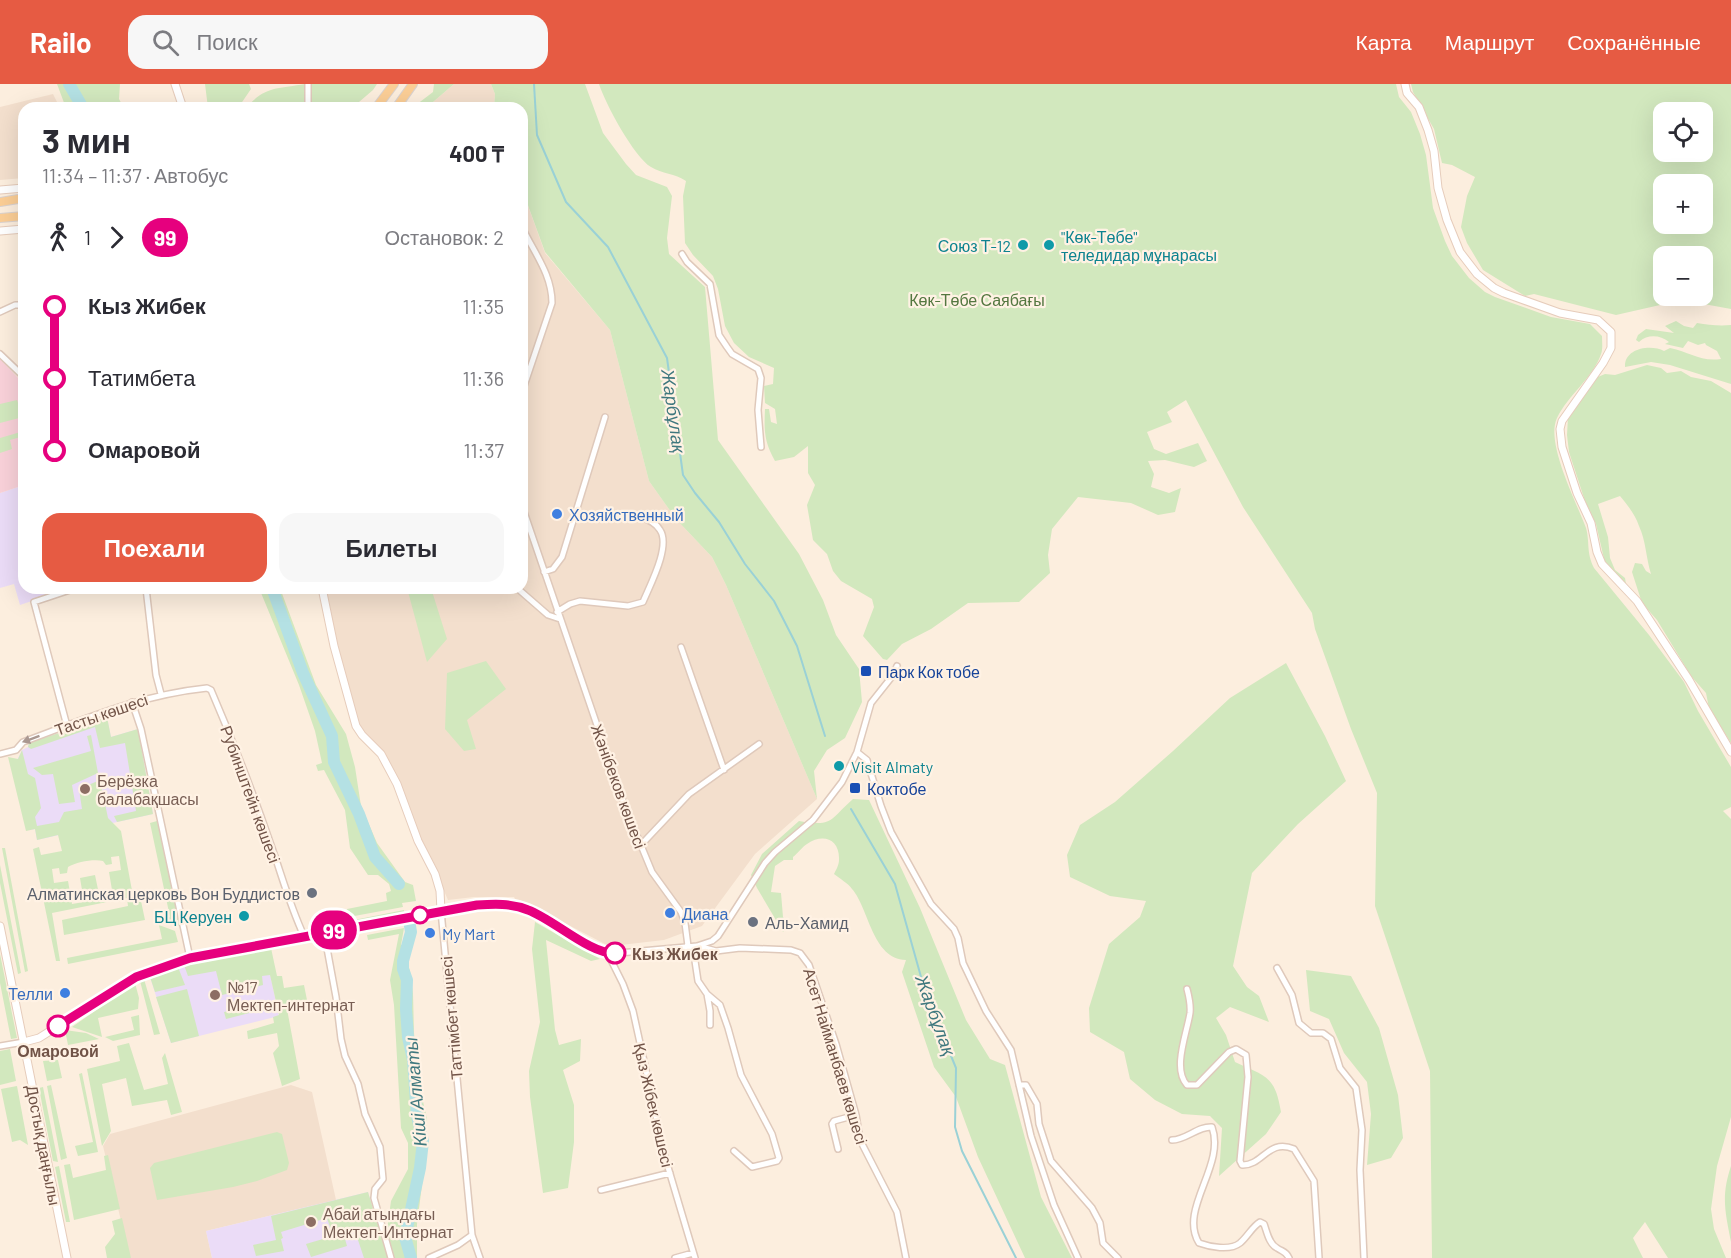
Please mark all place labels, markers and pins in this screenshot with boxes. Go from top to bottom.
place label: "Көк-Төбе" теледидар мұнарасы [1061,227,1217,264]
place label: Союз Т-12 [938,236,1011,255]
marker: Союз Т-12 [1016,238,1030,252]
marker: "Көк-Төбе" теледидар мұнарасы [1042,238,1056,252]
place label: Хозяйственный [569,505,684,524]
marker: Хозяйственный [550,507,564,521]
place label: Парк Кок тобе [878,662,980,681]
marker: Парк Кок тобе [859,664,873,678]
place label: Visit Almaty [851,757,934,776]
marker: Visit Almaty [832,759,846,773]
place label: Берёзка балабақшасы [97,771,199,808]
place label: Коктобе [867,779,926,798]
marker: Коктобе [848,781,862,795]
marker: Берёзка балабақшасы [78,782,92,796]
place label: Алматинская церковь Вон Буддистов [27,884,300,903]
marker: Алматинская церковь Вон Буддистов [305,886,319,900]
place label: Диана [682,904,729,923]
unlabelled marker [411,906,429,924]
marker: Диана [663,906,677,920]
place label: БЦ Керуен [154,907,232,926]
marker: БЦ Керуен [237,909,251,923]
place label: Аль-Хамид [765,913,849,932]
marker: Аль-Хамид [746,915,760,929]
place label: My Mart [442,924,496,943]
marker: My Mart [423,926,437,940]
marker: Кыз Жибек [604,942,626,964]
place label: Кыз Жибек [632,944,719,963]
place label: №17 Мектеп-интернат [227,977,356,1014]
place label: Телли [8,984,53,1003]
marker: Телли [58,986,72,1000]
marker: №17 Мектеп-интернат [208,988,222,1002]
marker: Омаровой [47,1015,69,1037]
place label: Омаровой [17,1041,99,1060]
place label: Абай атындағы Мектеп-Интернат [323,1204,454,1241]
marker: Абай атындағы Мектеп-Интернат [304,1215,318,1229]

